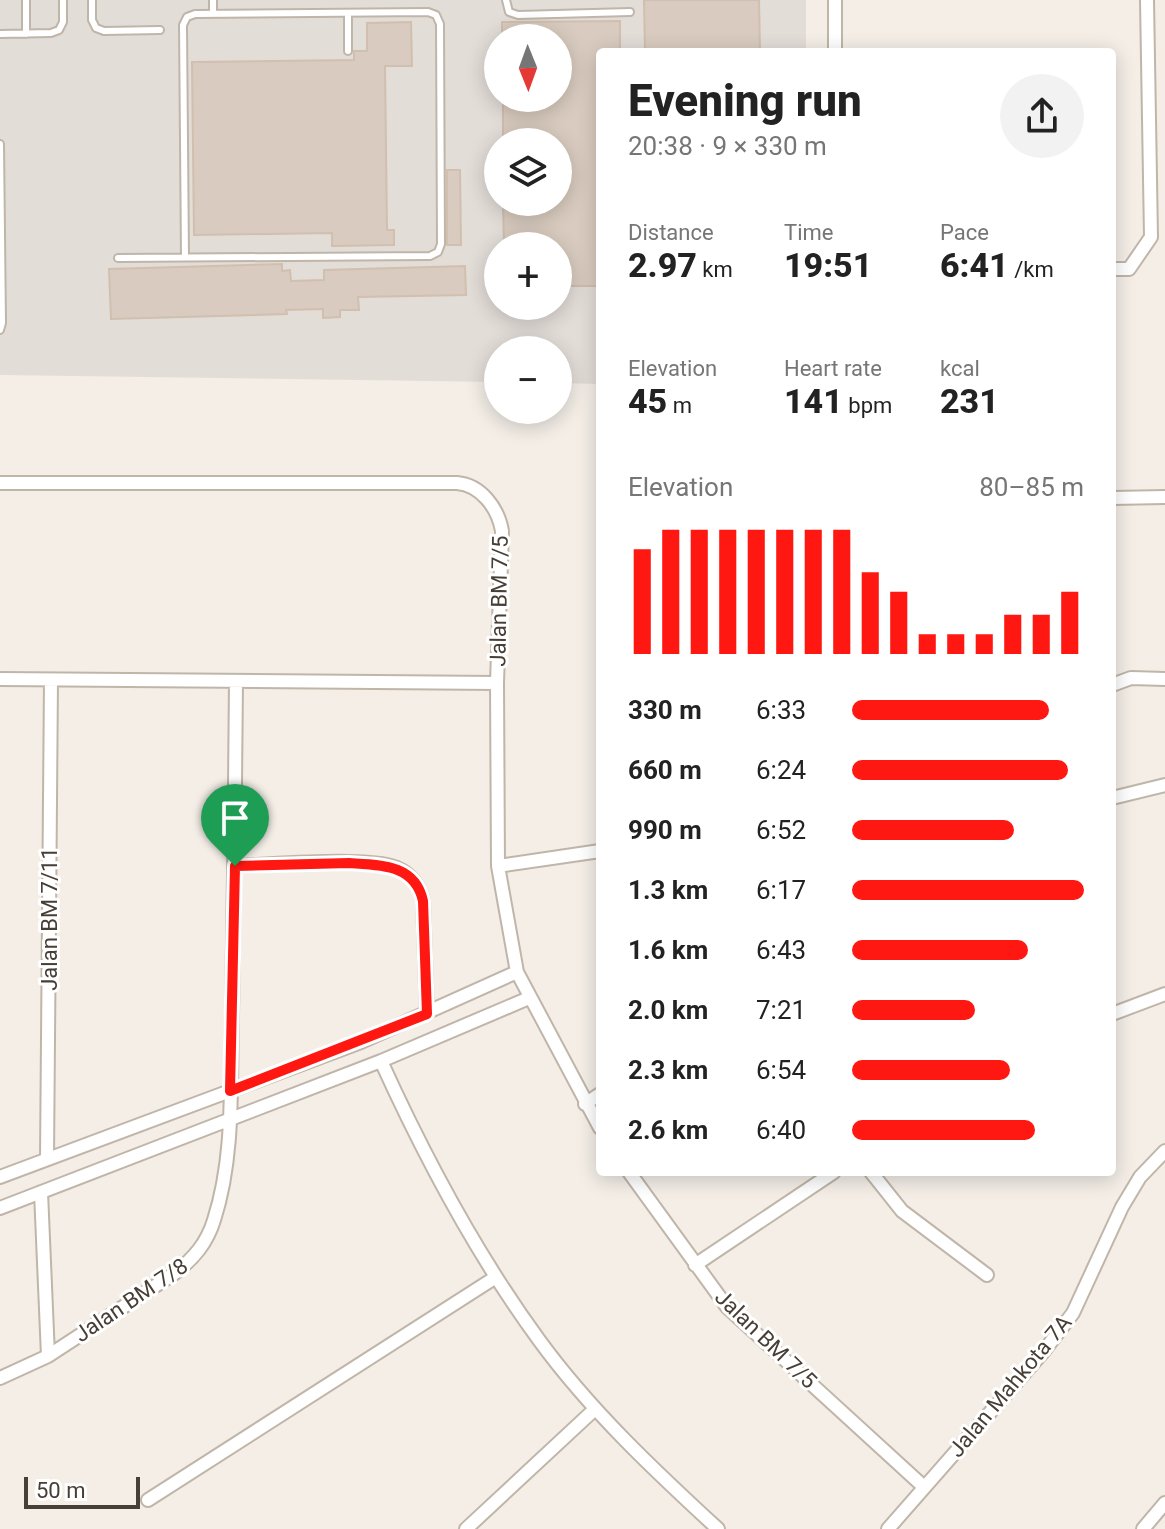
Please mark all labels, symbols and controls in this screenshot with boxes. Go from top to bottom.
north arrow [484,24,572,112]
map controls [484,24,572,424]
button: share [1000,74,1084,158]
text: Evening run [628,75,862,127]
button: layers [484,128,572,216]
text: 20:38 · 9 × 330 m [628,131,827,161]
text: Distance [628,220,714,245]
text: Time [784,220,833,245]
text: Pace [940,220,989,245]
button: + [484,232,572,320]
text: 2.97 [628,245,697,285]
text: 19:51 [784,245,872,285]
text: 6:41 [940,245,1009,285]
text: km [697,257,733,282]
text: /km [1009,257,1054,282]
button: − [484,336,572,424]
text: Elevation [628,356,717,381]
text: Heart rate [784,356,882,381]
text: kcal [940,356,980,381]
text: 45 [628,381,667,421]
text: 141 [784,381,843,421]
text: 231 [940,381,999,421]
text: m [667,393,692,418]
text: bpm [843,393,892,418]
text: Elevation [628,472,733,502]
text: 80–85 m [979,472,1084,502]
street label: Jalan BM 7/5 [485,535,513,667]
text: 330 m [628,695,702,725]
text: 6:33 [756,695,806,725]
text: 660 m [628,755,702,785]
text: 6:24 [756,755,806,785]
pin [201,784,269,866]
icon: arrive [213,796,257,840]
text: 990 m [628,815,702,845]
text: 6:52 [756,815,806,845]
street label: Jalan BM 7/11 [37,847,62,991]
text: 1.3 km [628,875,708,905]
text: 6:17 [756,875,806,905]
text: 1.6 km [628,935,708,965]
text: 6:43 [756,935,806,965]
text: 2.0 km [628,995,708,1025]
text: 7:21 [756,995,806,1025]
text: 2.3 km [628,1055,708,1085]
text: 6:54 [756,1055,806,1085]
text: 2.6 km [628,1115,708,1145]
text: 6:40 [756,1115,806,1145]
street label: Jalan BM 7/8 [70,1253,192,1347]
street label: Jalan BM 7/5 [710,1284,822,1394]
street label: Jalan Mahkota 7A [943,1310,1077,1462]
scale bar [24,1473,140,1509]
text: 50 m [36,1478,85,1503]

